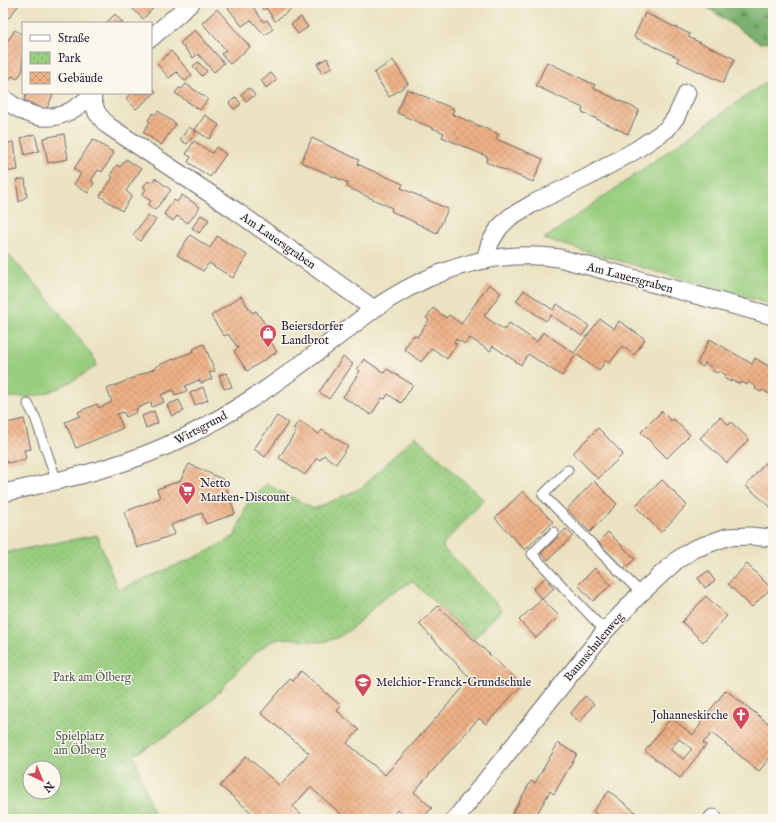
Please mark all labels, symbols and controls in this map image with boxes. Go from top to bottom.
legend [22,22,152,94]
text: Straße [58,31,90,46]
text: Park [58,51,81,66]
text: Gebäude [58,71,103,86]
street label: Am Lauersgraben [237,209,319,273]
street label: Am Lauersgraben [584,259,675,297]
place label: Beiersdorfer Landbrot [281,319,344,348]
shop icon: Beiersdorfer Landbrot [258,323,278,348]
street label: Wirtsgrund [172,408,230,448]
place label: Netto Marken-Discount [200,476,290,505]
supermarket icon: Netto Marken-Discount [177,480,197,505]
street label: Baumschulenweg [561,609,627,685]
park label: Park am Ölberg [53,669,132,685]
school or university icon: Melchior-Franck-Grundschule [353,672,373,697]
place label: Melchior-Franck-Grundschule [376,675,532,690]
church icon: Johanneskirche [731,705,751,730]
place label: Johanneskirche [650,708,728,724]
park label: Spielplatz am Ölberg [53,729,107,758]
north arrow [22,760,62,800]
text: N [40,777,57,795]

